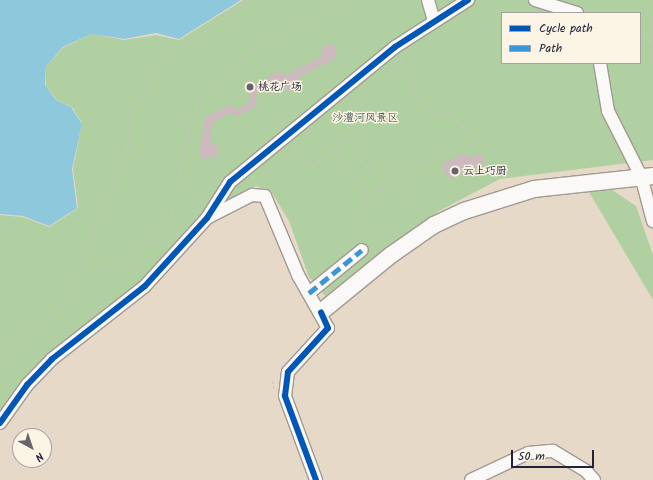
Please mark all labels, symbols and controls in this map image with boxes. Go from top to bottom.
legend [501,12,641,64]
text: Cycle path [539,19,593,38]
text: Path [539,39,562,58]
place label: 桃花广场 [258,80,302,94]
marker: 桃花广场 [245,82,255,92]
park label: 沙澧河风景区 [332,111,398,125]
place label: 云上巧厨 [463,164,507,178]
marker: 云上巧厨 [450,166,460,176]
north arrow [12,428,52,468]
scale bar [513,442,596,468]
text: N [31,447,48,466]
text: 50 m [518,447,545,466]

